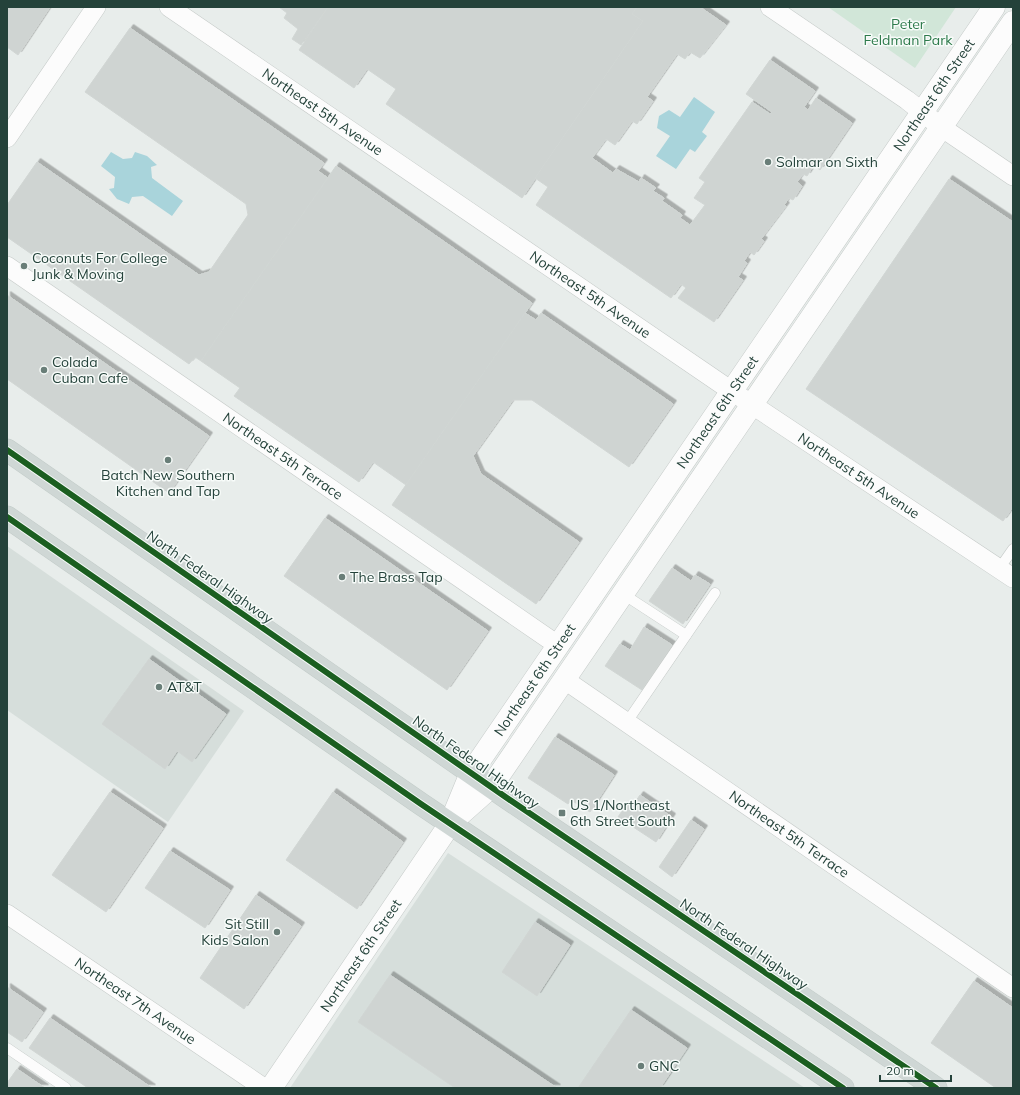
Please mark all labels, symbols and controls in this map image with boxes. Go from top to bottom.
park label: Peter Feldman Park [864,15,953,49]
street label: Northeast 6th Street [889,35,979,155]
street label: Northeast 5th Avenue [259,64,387,159]
place label: Solmar on Sixth [776,153,878,171]
marker: Solmar on Sixth [763,157,773,167]
street label: Northeast 5th Avenue [526,247,654,342]
place label: Coconuts For College Junk & Moving [32,249,167,283]
marker: Coconuts For College Junk & Moving [19,261,29,271]
street label: Northeast 6th Street [673,352,762,472]
place label: Colada Cuban Cafe [52,353,128,387]
marker: Colada Cuban Cafe [39,365,49,375]
street label: Northeast 5th Terrace [219,408,346,504]
street label: Northeast 5th Avenue [795,429,923,523]
marker: Batch New Southern Kitchen and Tap [163,455,173,465]
place label: Batch New Southern Kitchen and Tap [101,466,235,500]
street label: North Federal Highway [143,526,277,628]
place label: The Brass Tap [350,568,443,586]
marker: The Brass Tap [337,572,347,582]
street label: Northeast 6th Street [490,620,579,740]
place label: AT&T [167,678,202,696]
marker: AT&T [154,682,164,692]
street label: North Federal Highway [409,711,543,813]
street label: Northeast 5th Terrace [726,787,853,882]
place label: US 1/Northeast 6th Street South [570,796,675,830]
marker: US 1/Northeast 6th Street South [557,808,567,818]
street label: North Federal Highway [676,894,812,994]
street label: Northeast 6th Street [316,896,405,1015]
place label: Sit Still Kids Salon [201,915,269,949]
marker: Sit Still Kids Salon [272,927,282,937]
street label: Northeast 7th Avenue [71,953,199,1048]
place label: GNC [649,1057,679,1075]
scale bar [880,1057,951,1083]
marker: GNC [636,1061,646,1071]
text: 20 m [886,1063,914,1078]

